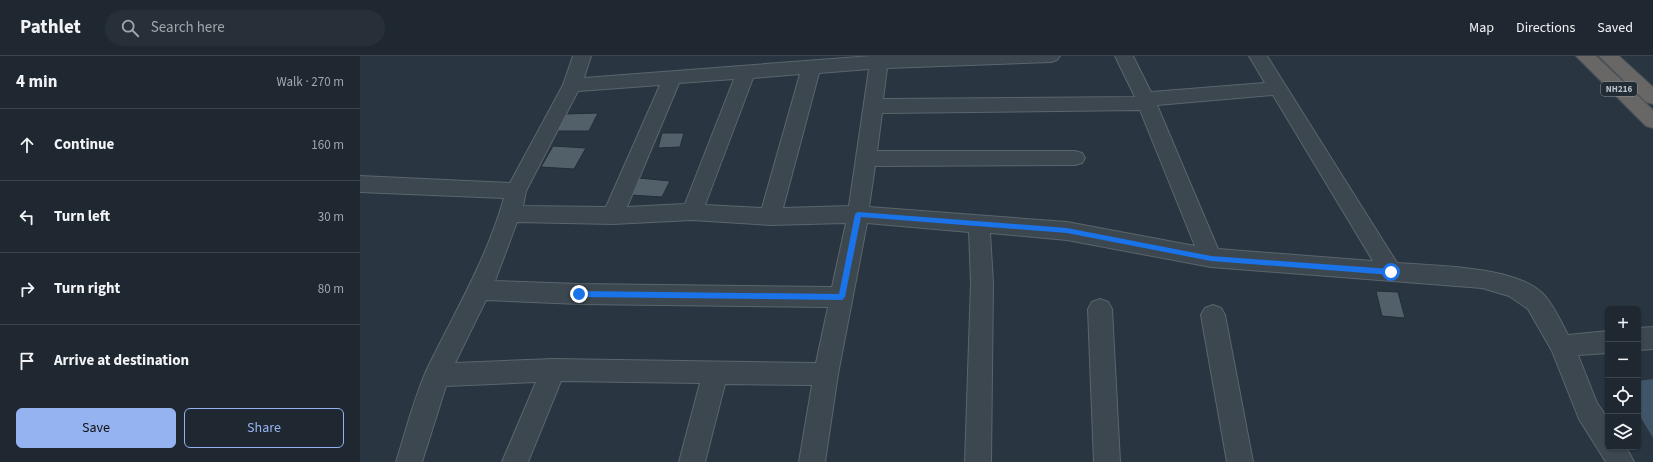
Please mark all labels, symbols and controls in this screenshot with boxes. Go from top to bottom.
search box [105,10,385,46]
text: Pathlet [20,14,81,41]
icon: search [119,17,141,39]
text: Search here [151,17,225,38]
text: Map [1469,18,1494,38]
text: Directions [1516,18,1575,38]
text: Saved [1597,18,1633,38]
text: 4 min [16,70,57,94]
text: Walk · 270 m [276,73,344,91]
road number: NH216 [1601,82,1637,96]
icon: ahead [16,134,38,156]
text: Continue [54,134,114,155]
text: 160 m [311,136,344,154]
icon: left [16,206,38,228]
text: Turn left [54,206,110,227]
text: 30 m [318,208,344,226]
route start [1382,263,1400,281]
icon: right [16,278,38,300]
text: Turn right [54,278,120,299]
text: 80 m [318,280,344,298]
route end [570,285,588,303]
map controls [1605,306,1641,450]
button: + [1605,306,1641,342]
button: − [1605,342,1641,378]
icon: arrive [16,350,38,372]
text: Arrive at destination [54,350,189,371]
button: locate [1605,378,1641,414]
button: Save [16,408,176,448]
button: Share [184,408,344,448]
button: layers [1605,414,1641,450]

